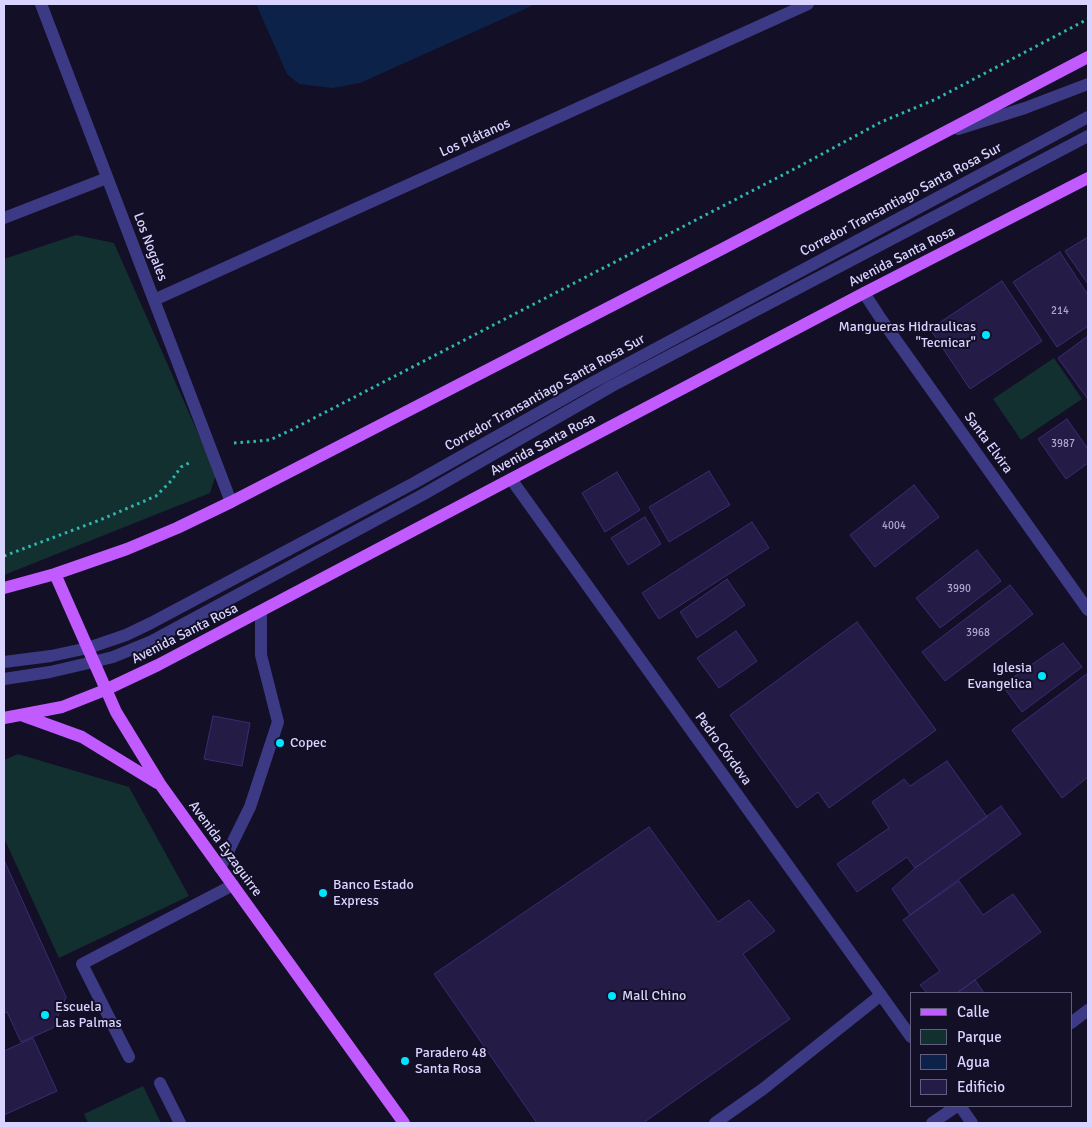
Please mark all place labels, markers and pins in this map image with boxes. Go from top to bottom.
place label: Mangueras Hidraulicas "Tecnicar" [838,319,976,352]
marker: Mangueras Hidraulicas "Tecnicar" [980,329,992,341]
place label: Iglesia Evangelica [967,660,1032,692]
marker: Iglesia Evangelica [1036,670,1048,682]
place label: Copec [290,735,327,751]
marker: Copec [274,737,286,749]
place label: Banco Estado Express [333,877,414,910]
marker: Banco Estado Express [317,887,329,899]
place label: Mall Chino [622,988,686,1004]
marker: Mall Chino [606,990,618,1002]
place label: Escuela Las Palmas [55,999,122,1032]
marker: Escuela Las Palmas [39,1009,51,1021]
place label: Paradero 48 Santa Rosa [415,1045,487,1078]
marker: Paradero 48 Santa Rosa [399,1055,411,1067]

